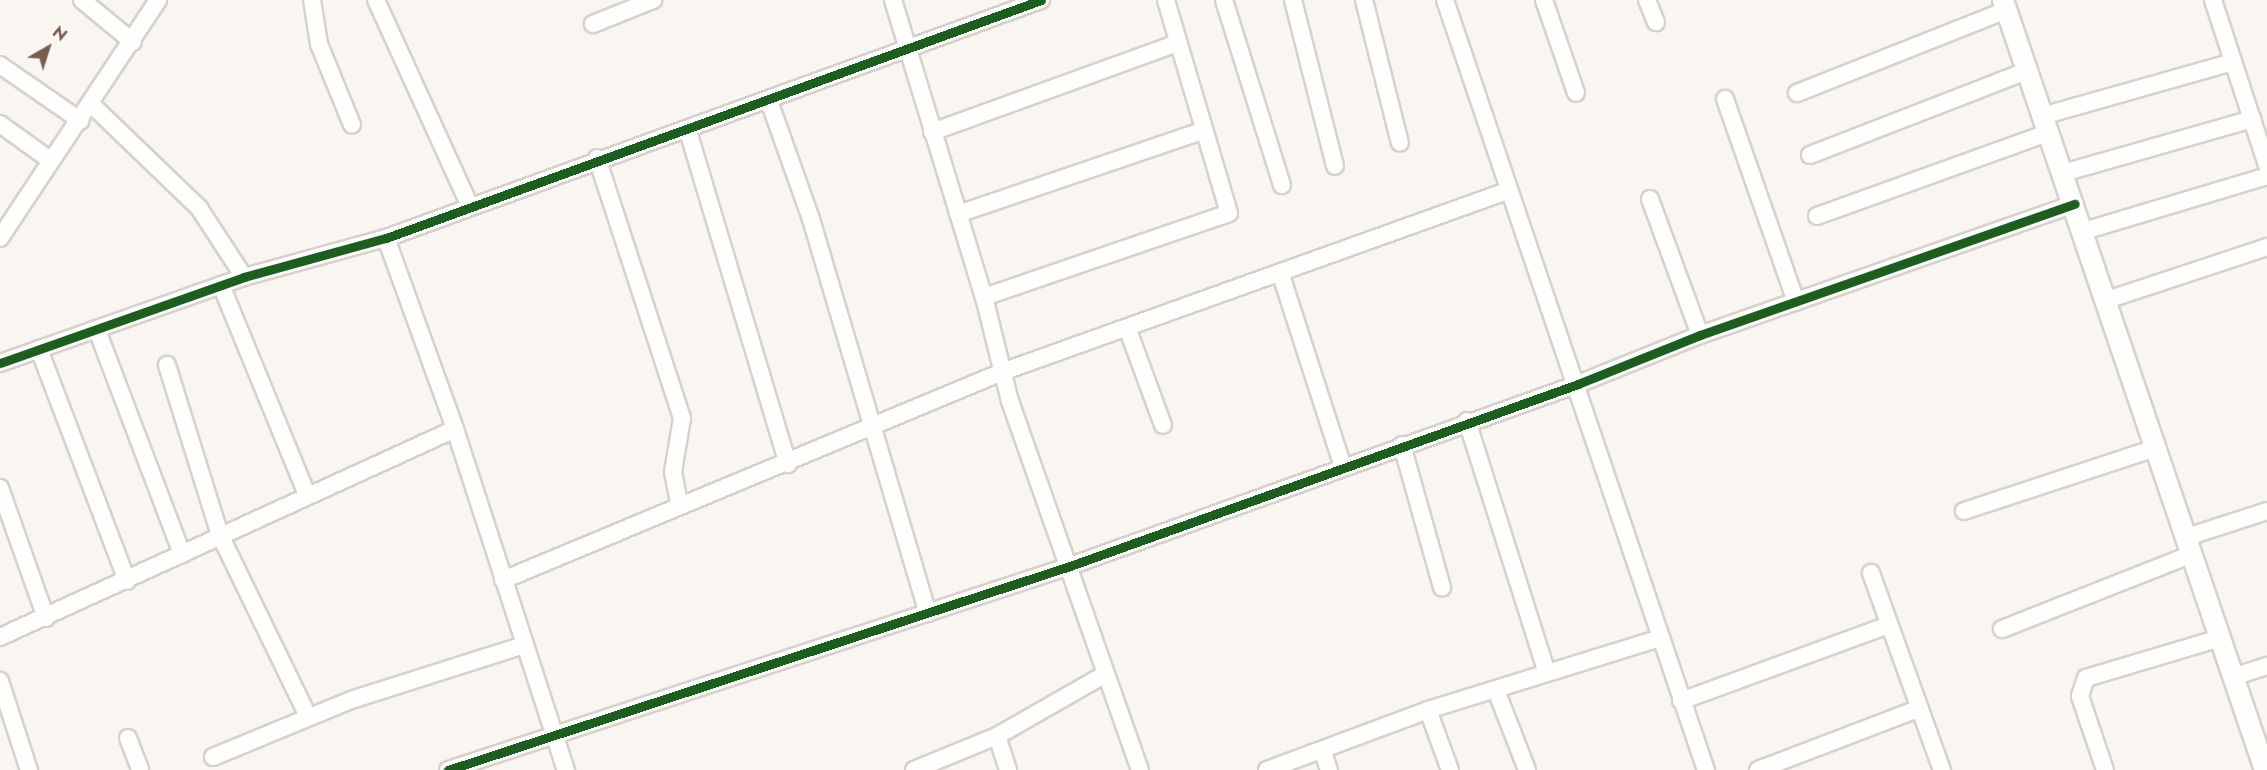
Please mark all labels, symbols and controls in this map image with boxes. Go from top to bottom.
north arrow [18,18,78,78]
text: N [47,21,72,47]

